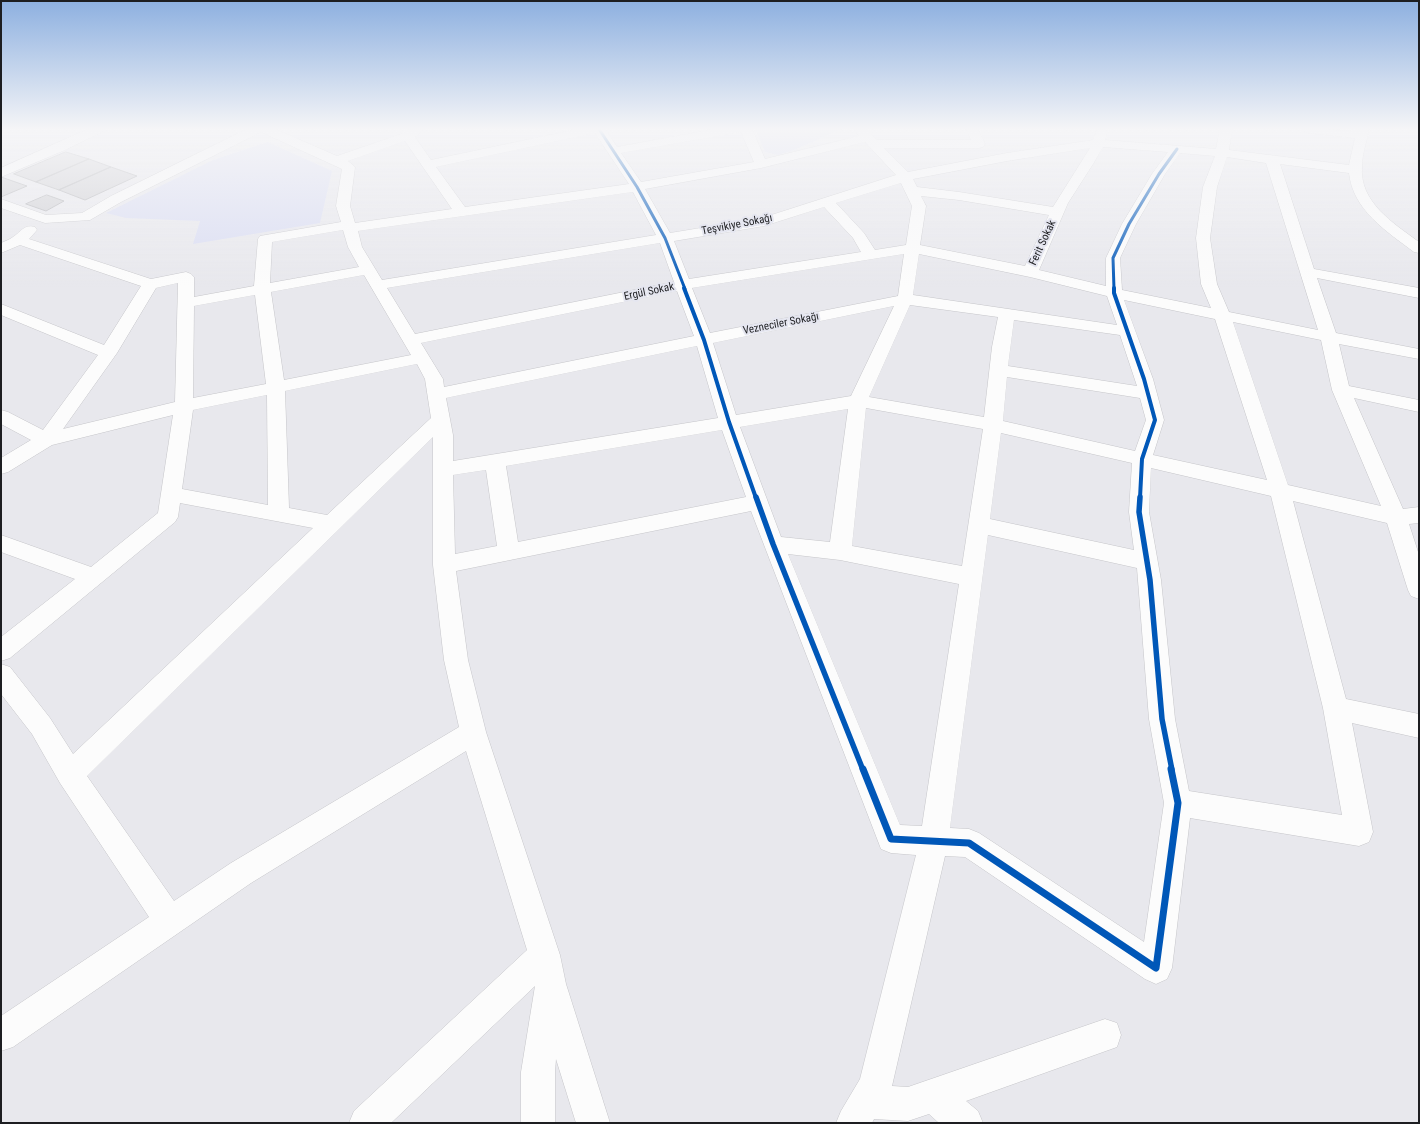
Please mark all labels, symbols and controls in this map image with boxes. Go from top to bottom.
street label: Teşvikiye Sokağı [701,212,773,238]
street label: Ferit Sokak [1027,218,1059,268]
street label: Ergül Sokak [623,280,675,304]
street label: Vezneciler Sokağı [742,310,820,338]

